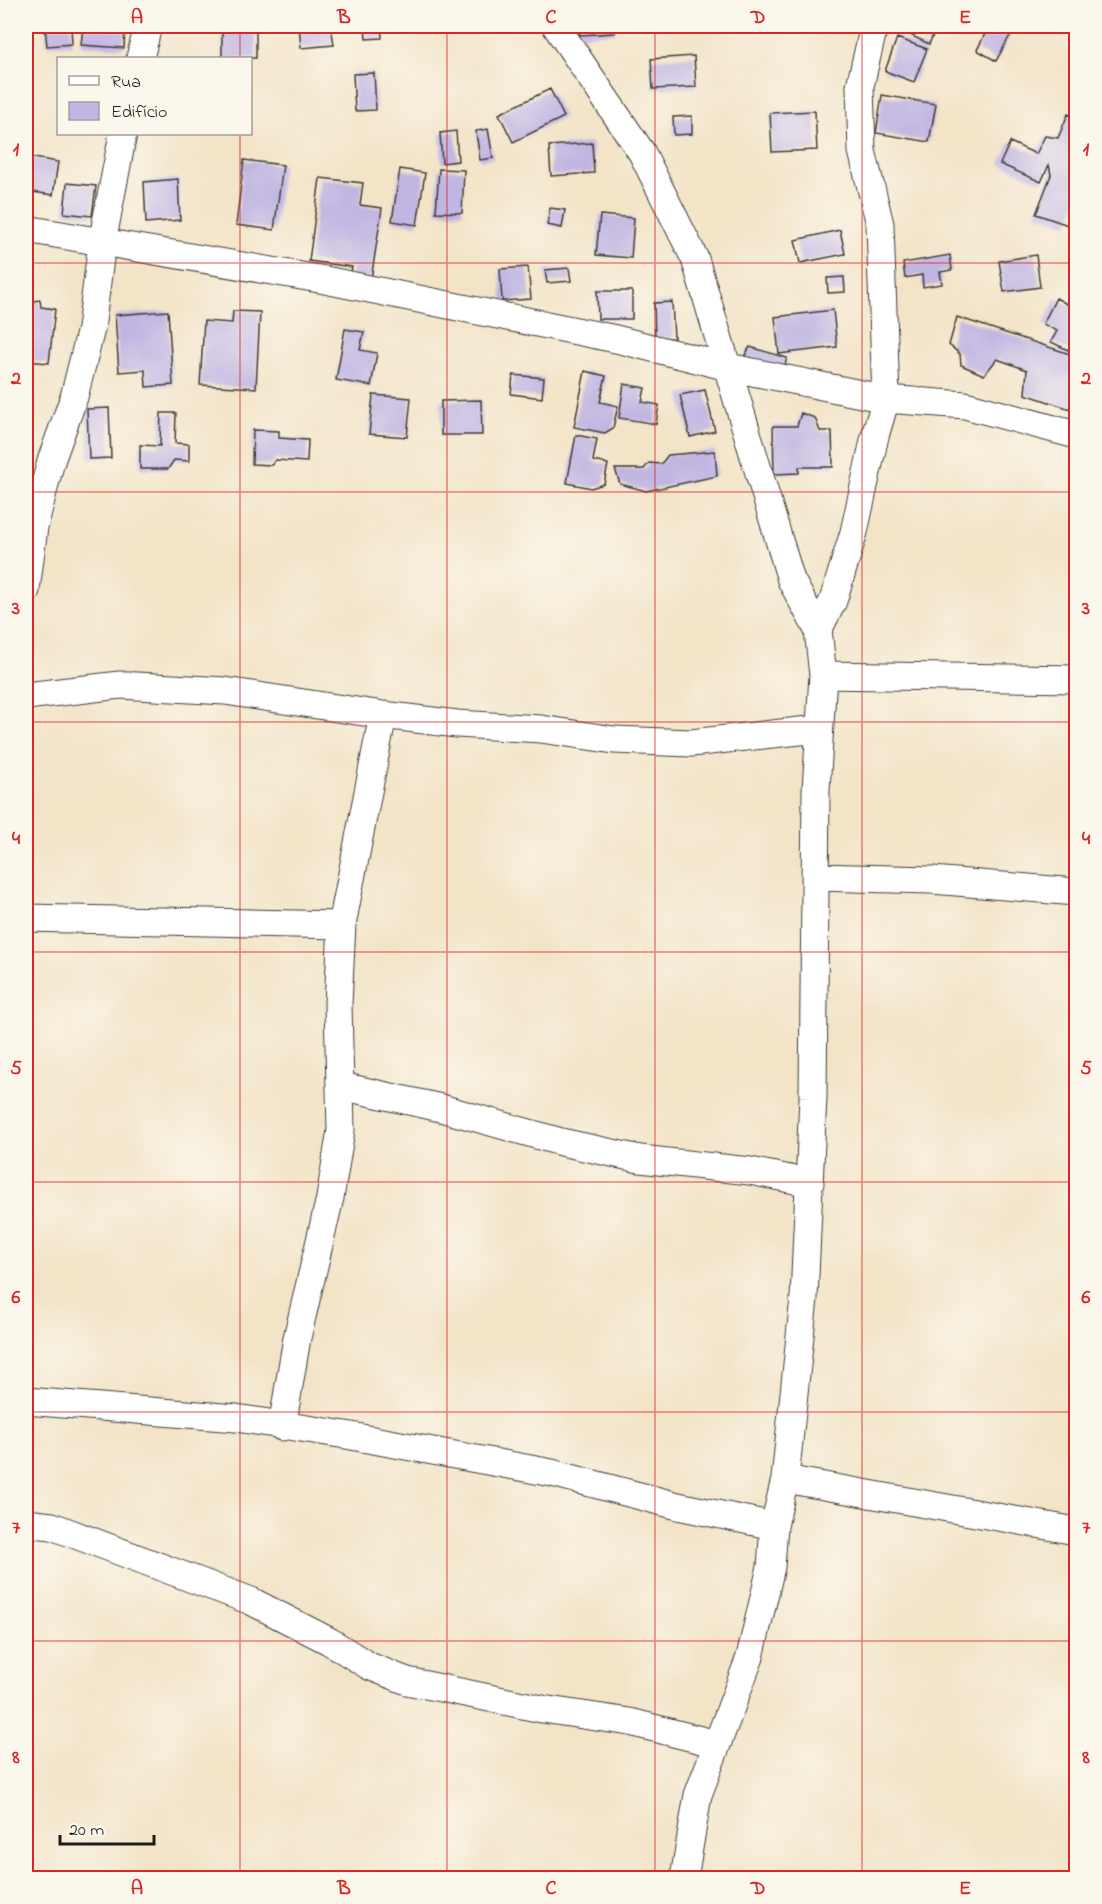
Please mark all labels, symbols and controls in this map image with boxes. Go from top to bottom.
text: A [131,4,143,33]
text: B [336,4,351,33]
text: C [546,4,557,33]
text: D [750,4,765,33]
text: E [959,4,971,33]
legend [57,57,252,135]
text: Rua [111,70,141,96]
text: Edifício [111,100,167,126]
text: 1 [13,136,20,165]
text: 1 [1083,136,1090,165]
text: 2 [10,365,21,394]
text: 2 [1080,365,1091,394]
text: 3 [11,595,20,624]
text: 3 [1081,595,1090,624]
text: 4 [12,825,21,854]
text: 4 [1082,825,1091,854]
text: 5 [10,1055,22,1084]
text: 5 [1080,1055,1092,1084]
text: 6 [12,1284,21,1313]
text: 6 [1082,1284,1091,1313]
text: 7 [12,1514,21,1543]
text: 7 [1082,1514,1091,1543]
text: 8 [11,1744,20,1773]
text: 8 [1081,1744,1090,1773]
scale bar [60,1808,154,1846]
text: 20 m [69,1818,104,1844]
text: A [131,1875,143,1904]
text: B [336,1875,351,1904]
text: C [546,1875,557,1904]
text: D [750,1875,765,1904]
text: E [959,1875,971,1904]

